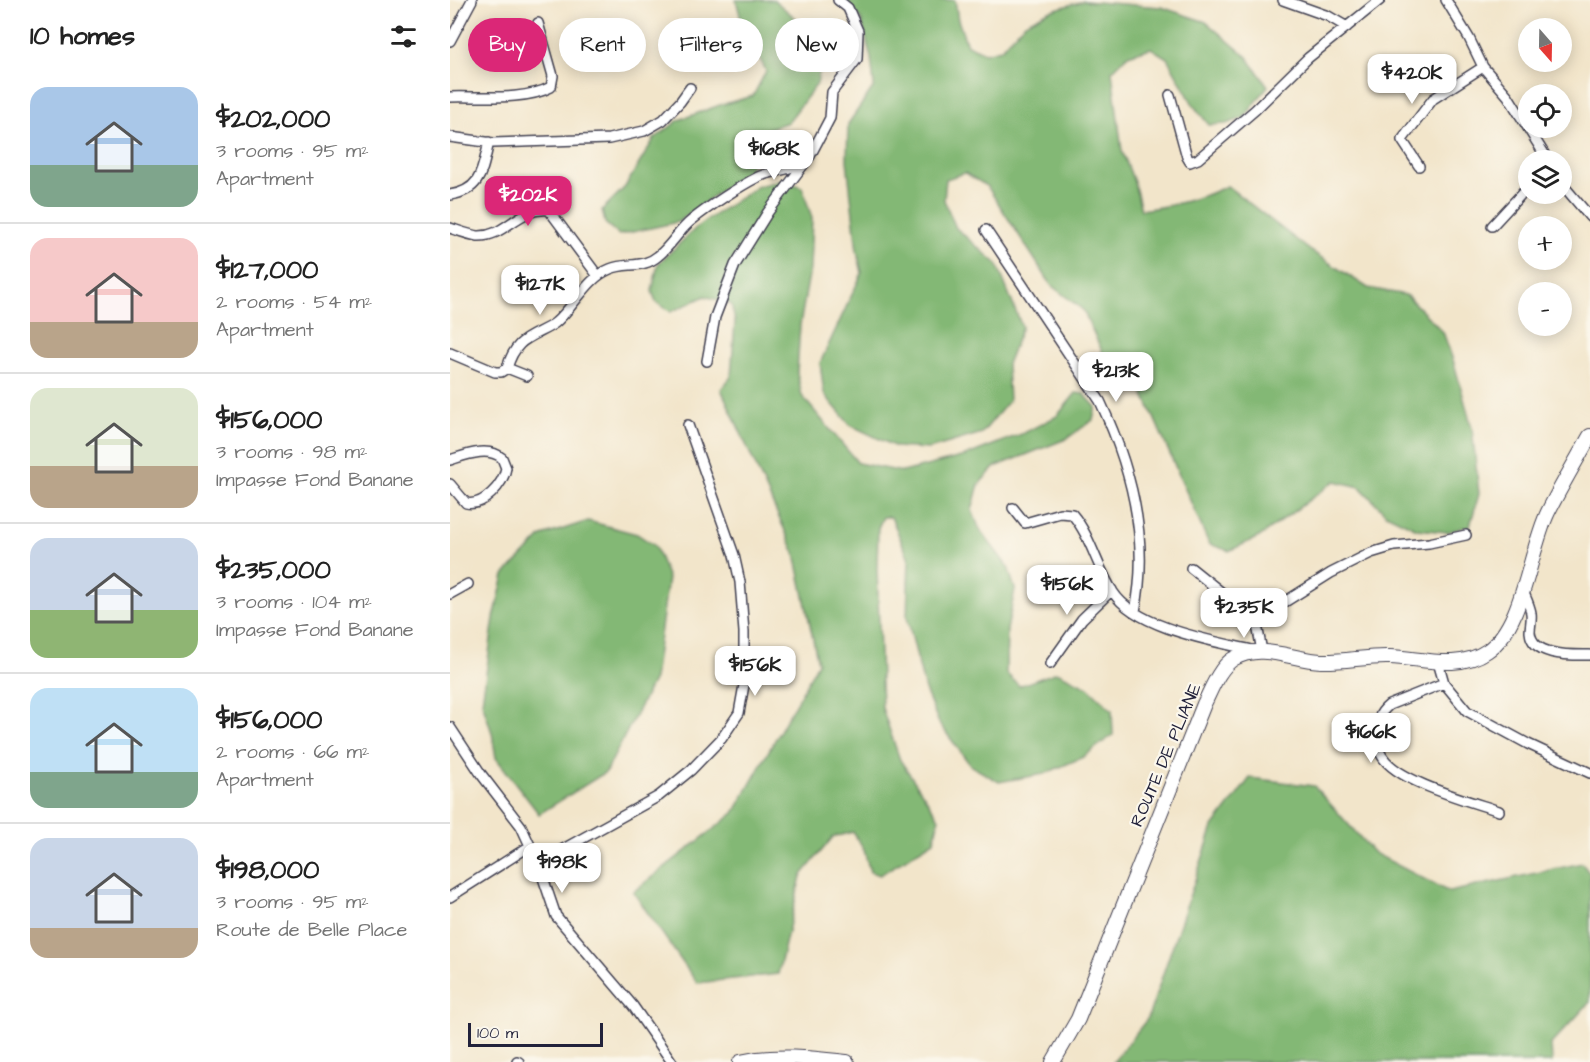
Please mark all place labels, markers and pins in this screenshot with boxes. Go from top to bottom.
pin: $420K [1370,54,1454,105]
pin: $168K [732,130,816,181]
pin: $202K [486,176,570,227]
pin: $127K [498,265,582,316]
pin: $213K [1074,352,1158,403]
pin: $156K [1025,565,1109,616]
pin: $235K [1202,588,1286,639]
pin: $156K [713,646,797,697]
pin: $166K [1329,713,1413,764]
pin: $198K [520,843,604,894]

